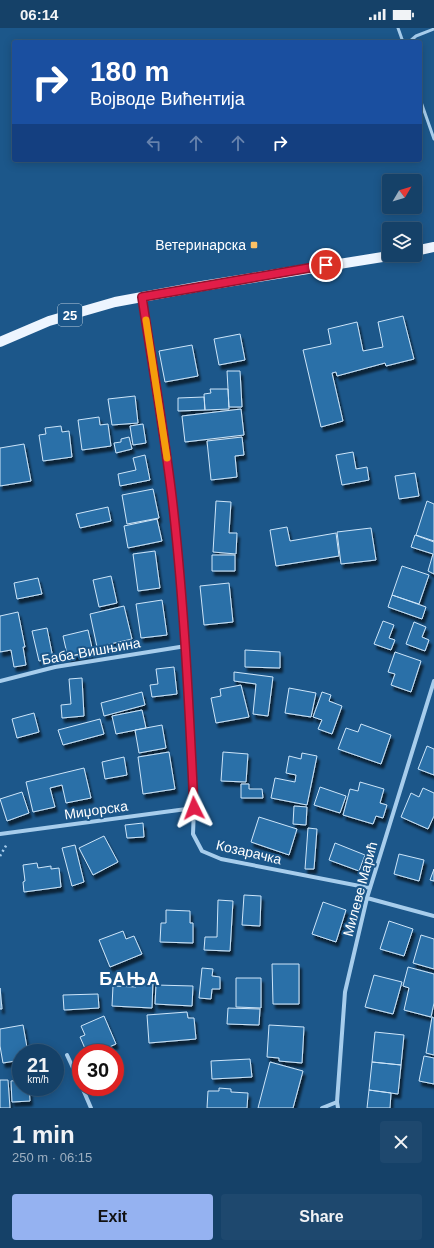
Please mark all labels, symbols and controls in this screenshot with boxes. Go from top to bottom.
text: 06:14 [20,6,58,23]
icon: right [24,56,76,108]
text: 180 m [90,56,169,87]
text: Војводе Вићентија [90,89,245,109]
icon: left [143,132,165,154]
icon: ahead [185,132,207,154]
icon: ahead [227,132,249,154]
icon: right [269,132,291,154]
north arrow [382,174,422,214]
map controls [382,174,422,262]
button: layers [382,222,422,262]
place label: Ветеринарска [155,237,246,253]
marker: Ветеринарска [249,240,259,250]
pin [309,248,343,282]
icon: arrive [315,254,337,276]
road number: 25 [58,304,82,326]
street label: Баба-Вишњина [40,634,142,668]
position arrow [173,787,215,829]
street label: Миџорска [63,798,129,822]
street label: Козарачка [215,837,284,867]
street label: Милеве Марић [340,840,380,938]
district label: БАЊА [99,969,161,989]
speed limit sign: 30 [72,1044,124,1096]
text: 21 [27,1054,49,1076]
text: km/h [27,1074,49,1085]
text: 1 min [12,1121,75,1148]
button: close [380,1121,422,1163]
text: 250 m · 06:15 [12,1150,92,1165]
button: Exit [12,1194,213,1240]
button: Share [221,1194,422,1240]

